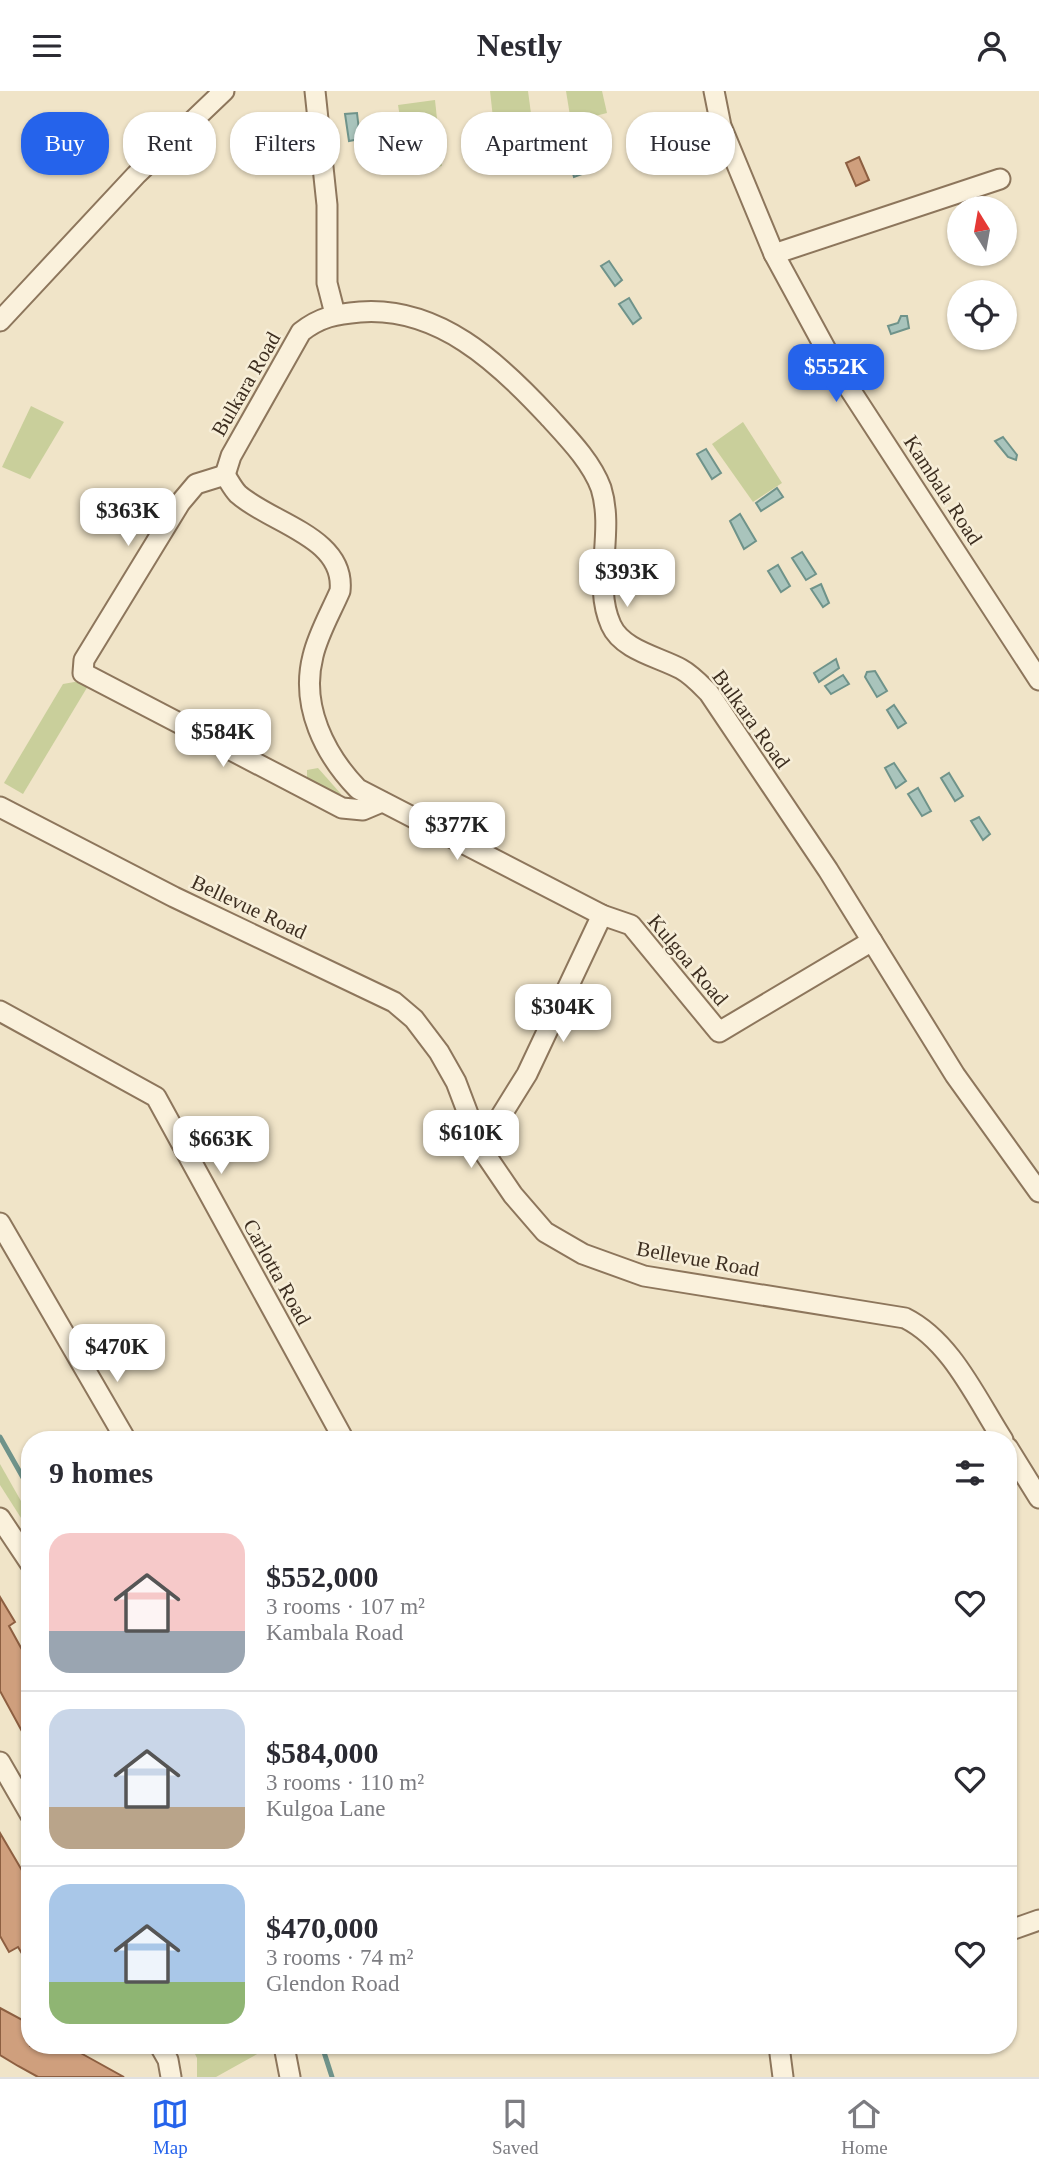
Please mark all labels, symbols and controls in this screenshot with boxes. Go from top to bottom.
icon: menu [28,27,66,65]
text: Nestly [477,27,562,63]
icon: person [973,27,1011,65]
chip: Buy [21,112,109,175]
chip: Rent [123,112,216,175]
chip: Filters [230,112,340,175]
chip: New [354,112,447,175]
chip: Apartment [461,112,612,175]
chip: House [626,112,735,175]
north arrow [947,196,1017,266]
map controls [947,196,1017,350]
button: locate [947,280,1017,350]
street label: Bulkara Road [207,327,286,440]
pin: $552K [787,345,885,404]
text: $552K [804,354,868,379]
street label: Kambala Road [899,431,987,550]
pin: $363K [79,489,177,548]
text: $363K [96,498,160,523]
pin: $393K [578,549,676,609]
text: $393K [595,559,659,584]
street label: Bulkara Road [707,665,795,773]
pin: $584K [174,709,272,769]
text: $584K [191,719,255,744]
pin: $377K [408,803,506,862]
text: $377K [425,812,489,837]
street label: Bellevue Road [188,870,311,944]
street label: Kulgoa Road [643,910,733,1011]
pin: $304K [514,985,612,1044]
text: $304K [531,994,595,1019]
pin: $610K [422,1111,520,1170]
pin: $663K [172,1117,270,1176]
text: $610K [439,1120,503,1145]
text: $663K [189,1126,253,1151]
street label: Carlotta Road [238,1215,316,1330]
street label: Bellevue Road [635,1236,762,1282]
pin: $470K [68,1325,166,1384]
text: $470K [85,1334,149,1359]
icon: filters [951,1454,989,1492]
text: 9 homes [49,1456,153,1489]
text: $552,000 [266,1560,379,1593]
icon: home [105,1561,189,1645]
icon: heart [951,1584,989,1622]
text: 3 rooms · 107 m² [266,1594,425,1619]
text: Kambala Road [266,1620,403,1645]
text: $584,000 [266,1736,379,1769]
icon: home [105,1737,189,1821]
icon: heart [951,1760,989,1798]
text: 3 rooms · 110 m² [266,1770,424,1795]
text: Kulgoa Lane [266,1796,385,1821]
text: $470,000 [266,1911,379,1944]
icon: home [105,1912,189,1996]
icon: heart [951,1935,989,1973]
text: 3 rooms · 74 m² [266,1945,413,1970]
text: Glendon Road [266,1971,400,1996]
tab: Map [151,2095,189,2159]
tab: Saved [492,2095,538,2159]
tab: Home [841,2095,888,2159]

